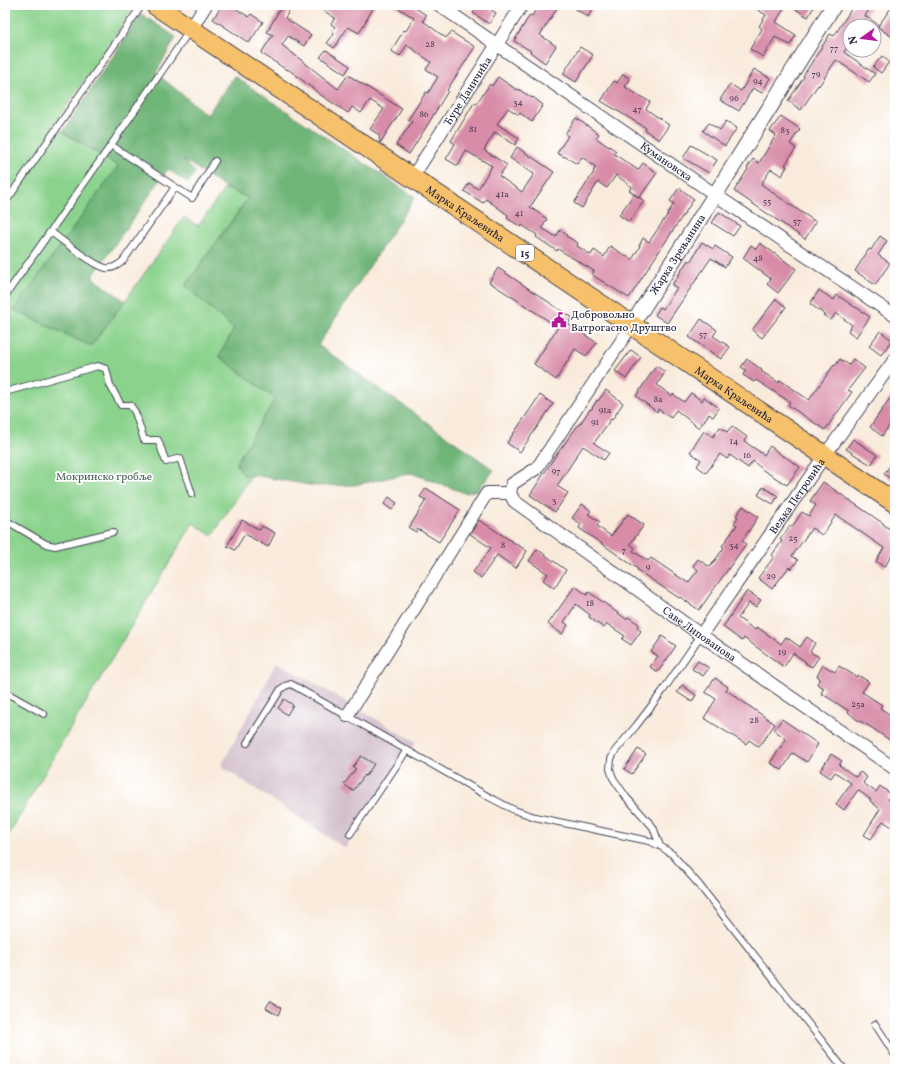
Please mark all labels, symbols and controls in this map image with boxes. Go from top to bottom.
north arrow [842,18,882,58]
text: N [846,34,862,46]
house number: 28 [425,38,435,51]
house number: 77 [830,42,838,55]
street label: Ђуре Даничића [441,54,496,129]
house number: 79 [812,68,821,81]
house number: 94 [753,75,763,88]
house number: 96 [729,92,739,105]
house number: 34 [513,96,523,109]
house number: 47 [632,103,642,116]
house number: 86 [419,108,429,121]
house number: 81 [469,123,477,136]
house number: 83 [780,124,790,137]
street label: Кумановска [637,139,695,186]
street label: Марка Краљевића [422,183,507,247]
house number: 41a [495,188,509,201]
house number: 55 [763,195,771,208]
house number: 41 [515,207,523,220]
street label: Жарка Зрењанина [647,211,710,298]
house number: 57 [793,215,801,228]
road number: 15 [516,245,534,261]
house number: 48 [753,252,763,265]
place label: Добровољно Ватрогасно Друштво [571,308,677,336]
public building icon: Добровољно Ватрогасно Друштво [550,311,568,329]
house number: 57 [699,328,707,341]
street label: Марка Краљевића [691,364,776,428]
house number: 8a [653,393,663,406]
house number: 91a [599,404,612,417]
house number: 91 [591,416,599,429]
house number: 14 [730,435,738,448]
house number: 16 [743,449,751,462]
street label: Вељка Петровића [767,455,830,537]
house number: 97 [551,465,561,478]
park label: Мокринско гробље [56,470,152,485]
house number: 3 [552,494,557,507]
house number: 25 [788,532,798,545]
house number: 8 [501,539,506,552]
house number: 34 [729,539,739,552]
house number: 7 [622,544,626,557]
house number: 9 [646,561,651,574]
house number: 29 [766,570,776,583]
house number: 18 [586,597,594,610]
street label: Саве Липованова [659,604,739,666]
house number: 19 [778,646,786,659]
house number: 25a [851,698,865,711]
house number: 28 [749,714,759,727]

